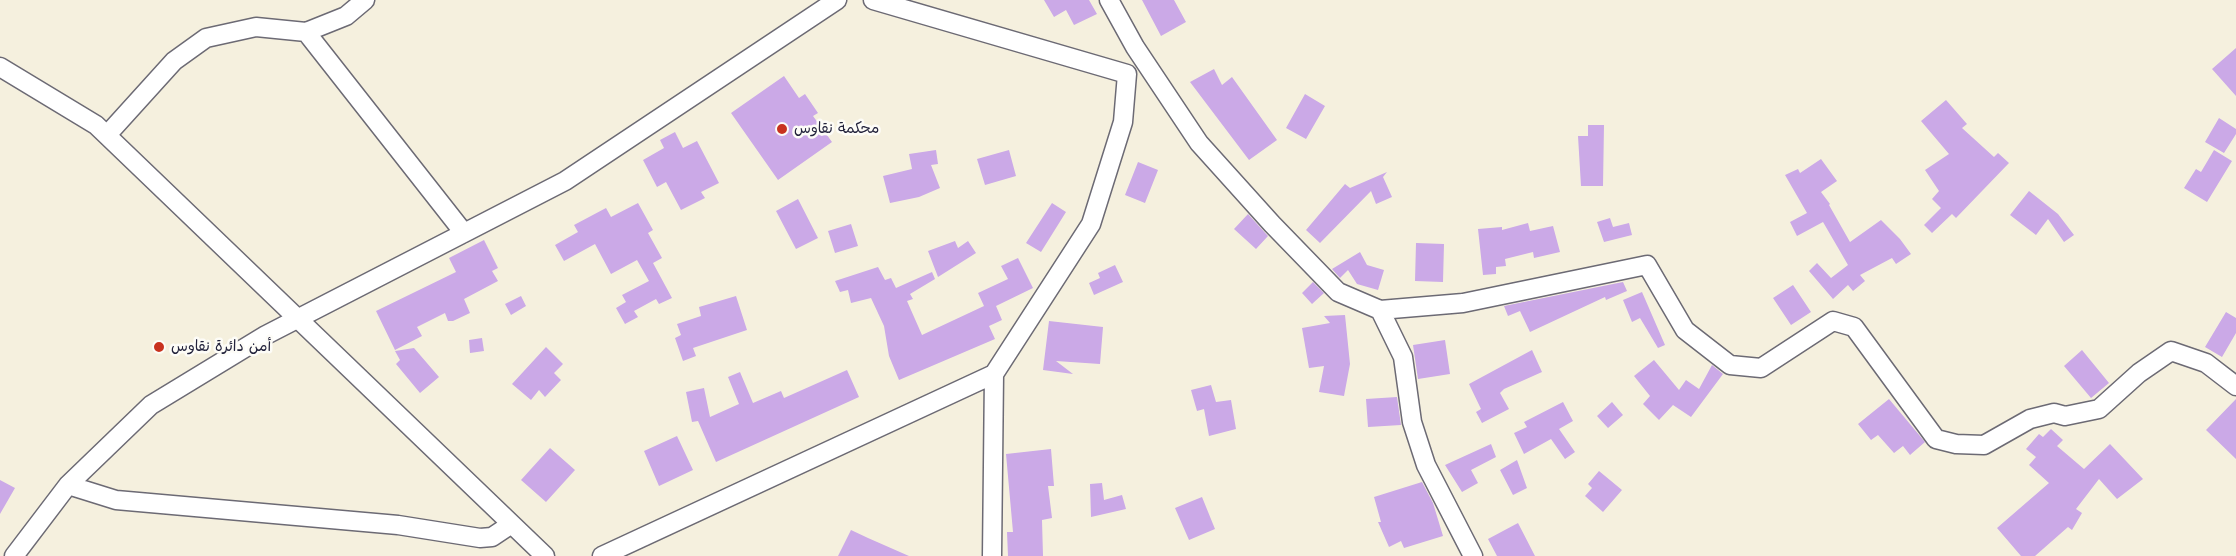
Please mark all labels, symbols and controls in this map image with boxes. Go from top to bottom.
place label: محكمة نقاوس [794,120,879,138]
marker: محكمة نقاوس [775,122,789,136]
place label: أمن دائرة نقاوس [171,338,271,356]
marker: أمن دائرة نقاوس [152,340,166,354]

